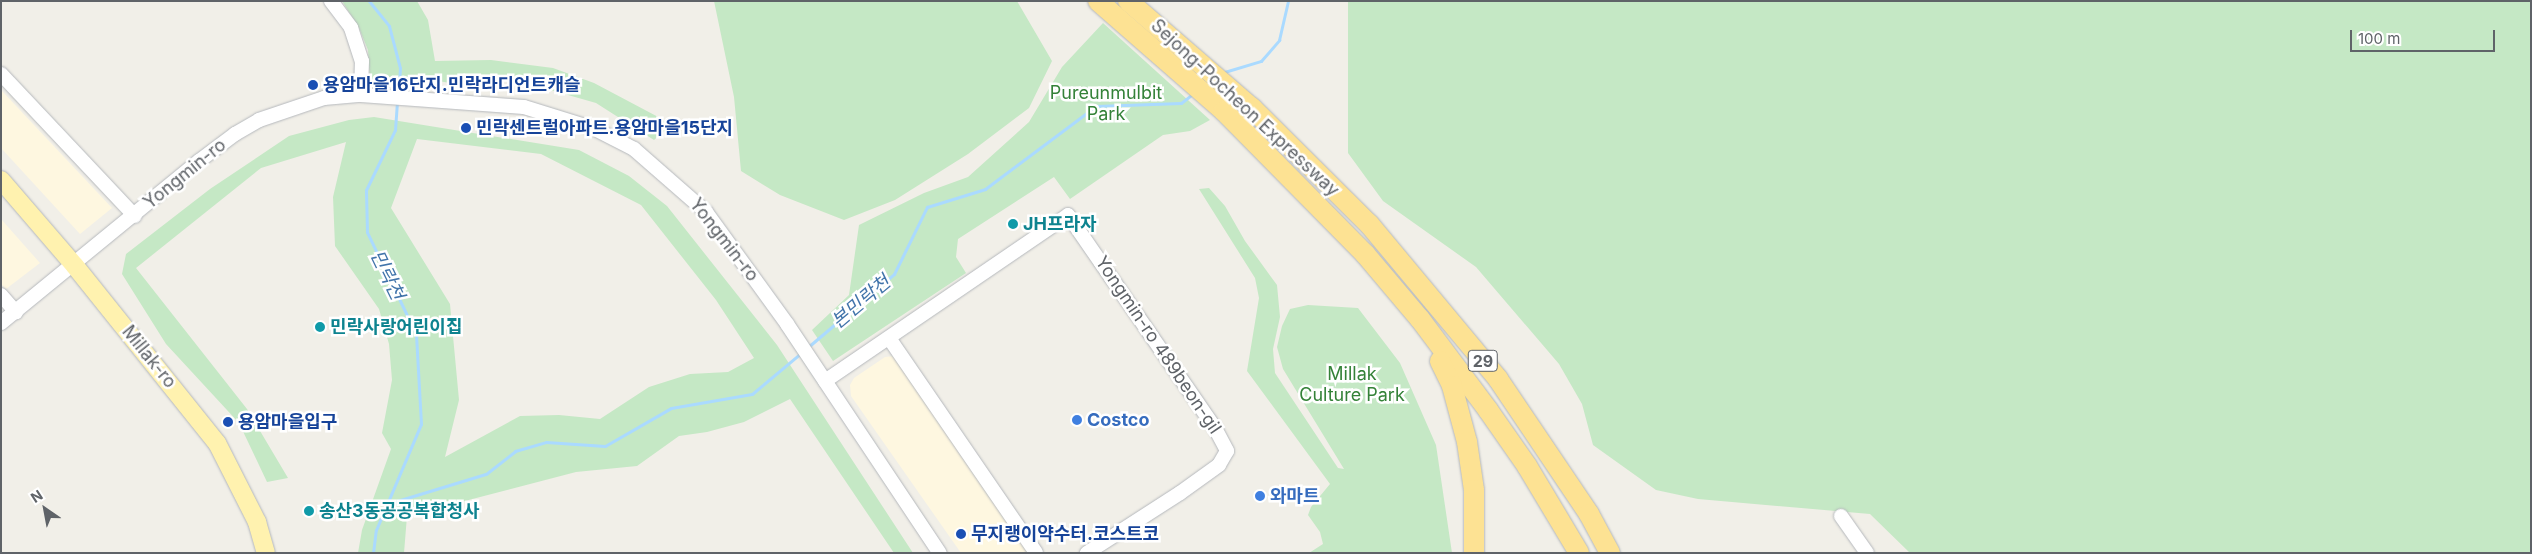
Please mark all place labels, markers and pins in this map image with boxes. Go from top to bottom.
place label: 용암마을16단지.민락라디언트캐슬 [323,74,580,96]
marker: 용암마을16단지.민락라디언트캐슬 [307,79,319,91]
place label: 민락센트럴아파트.용암마을15단지 [476,117,733,139]
marker: 민락센트럴아파트.용암마을15단지 [460,122,472,134]
place label: JH프라자 [1023,213,1097,235]
marker: JH프라자 [1007,218,1019,230]
place label: 민락사랑어린이집 [330,316,462,338]
marker: 민락사랑어린이집 [314,321,326,333]
place label: Costco [1087,409,1149,431]
place label: 용암마을입구 [238,411,337,433]
marker: Costco [1071,414,1083,426]
marker: 용암마을입구 [222,416,234,428]
place label: 와마트 [1270,485,1320,507]
marker: 와마트 [1254,490,1266,502]
place label: 송산3동공공복합청사 [319,500,480,522]
marker: 송산3동공공복합청사 [303,505,315,517]
place label: 무지랭이약수터.코스트코 [971,523,1159,545]
marker: 무지랭이약수터.코스트코 [955,528,967,540]

